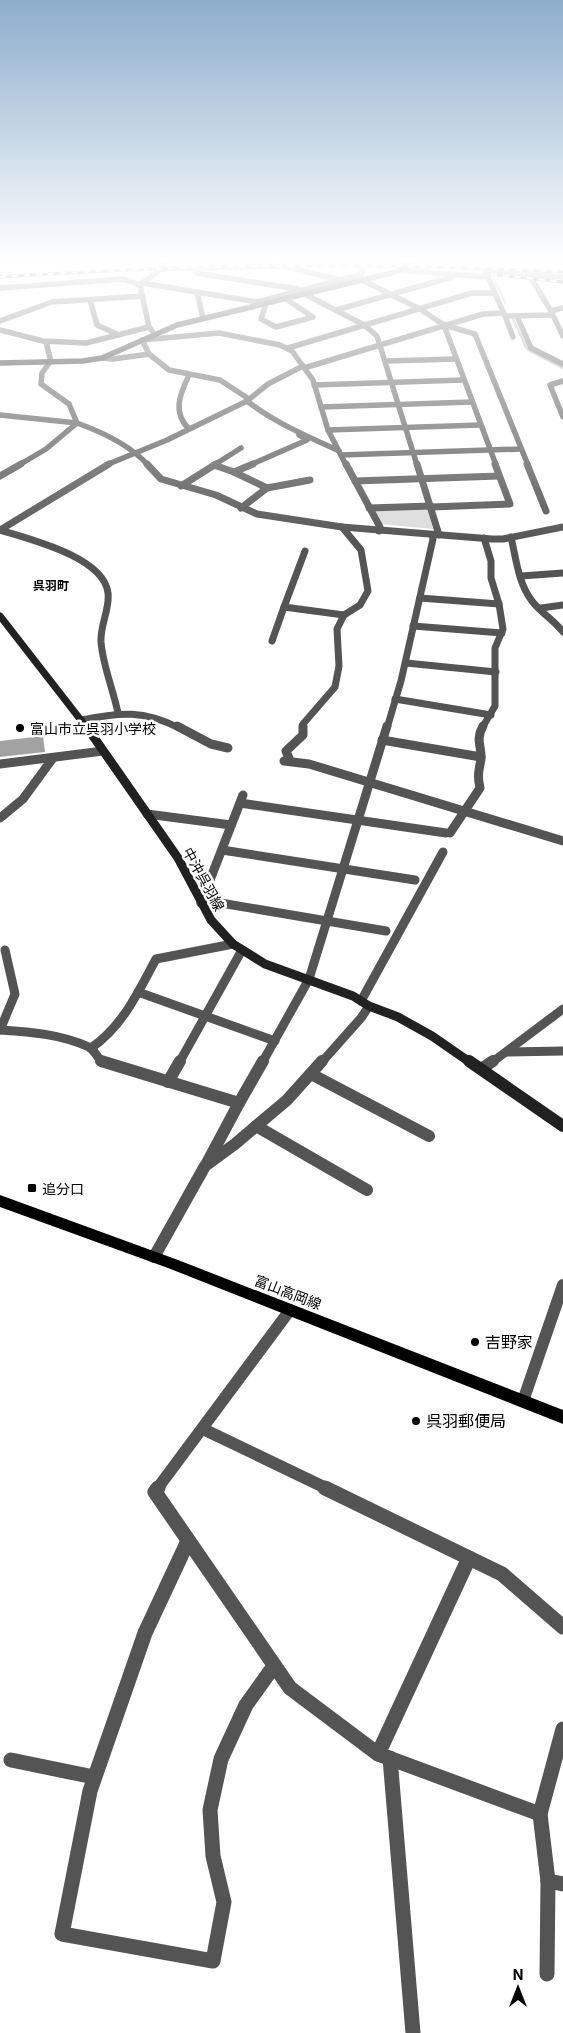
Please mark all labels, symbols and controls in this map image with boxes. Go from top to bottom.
district label: 呉羽町 [33,578,69,593]
place label: 富山市立呉羽小学校 [30,720,156,737]
marker: 富山市立呉羽小学校 [14,722,26,734]
street label: 中沖呉羽線 [180,844,228,914]
place label: 追分口 [42,1180,84,1197]
marker: 追分口 [26,1182,38,1194]
street label: 富山高岡線 [252,1272,324,1312]
place label: 吉野家 [485,1332,533,1352]
marker: 吉野家 [469,1336,481,1348]
place label: 呉羽郵便局 [426,1411,506,1431]
marker: 呉羽郵便局 [410,1415,422,1427]
north arrow [493,1963,543,2013]
text: N [513,1966,523,1983]

